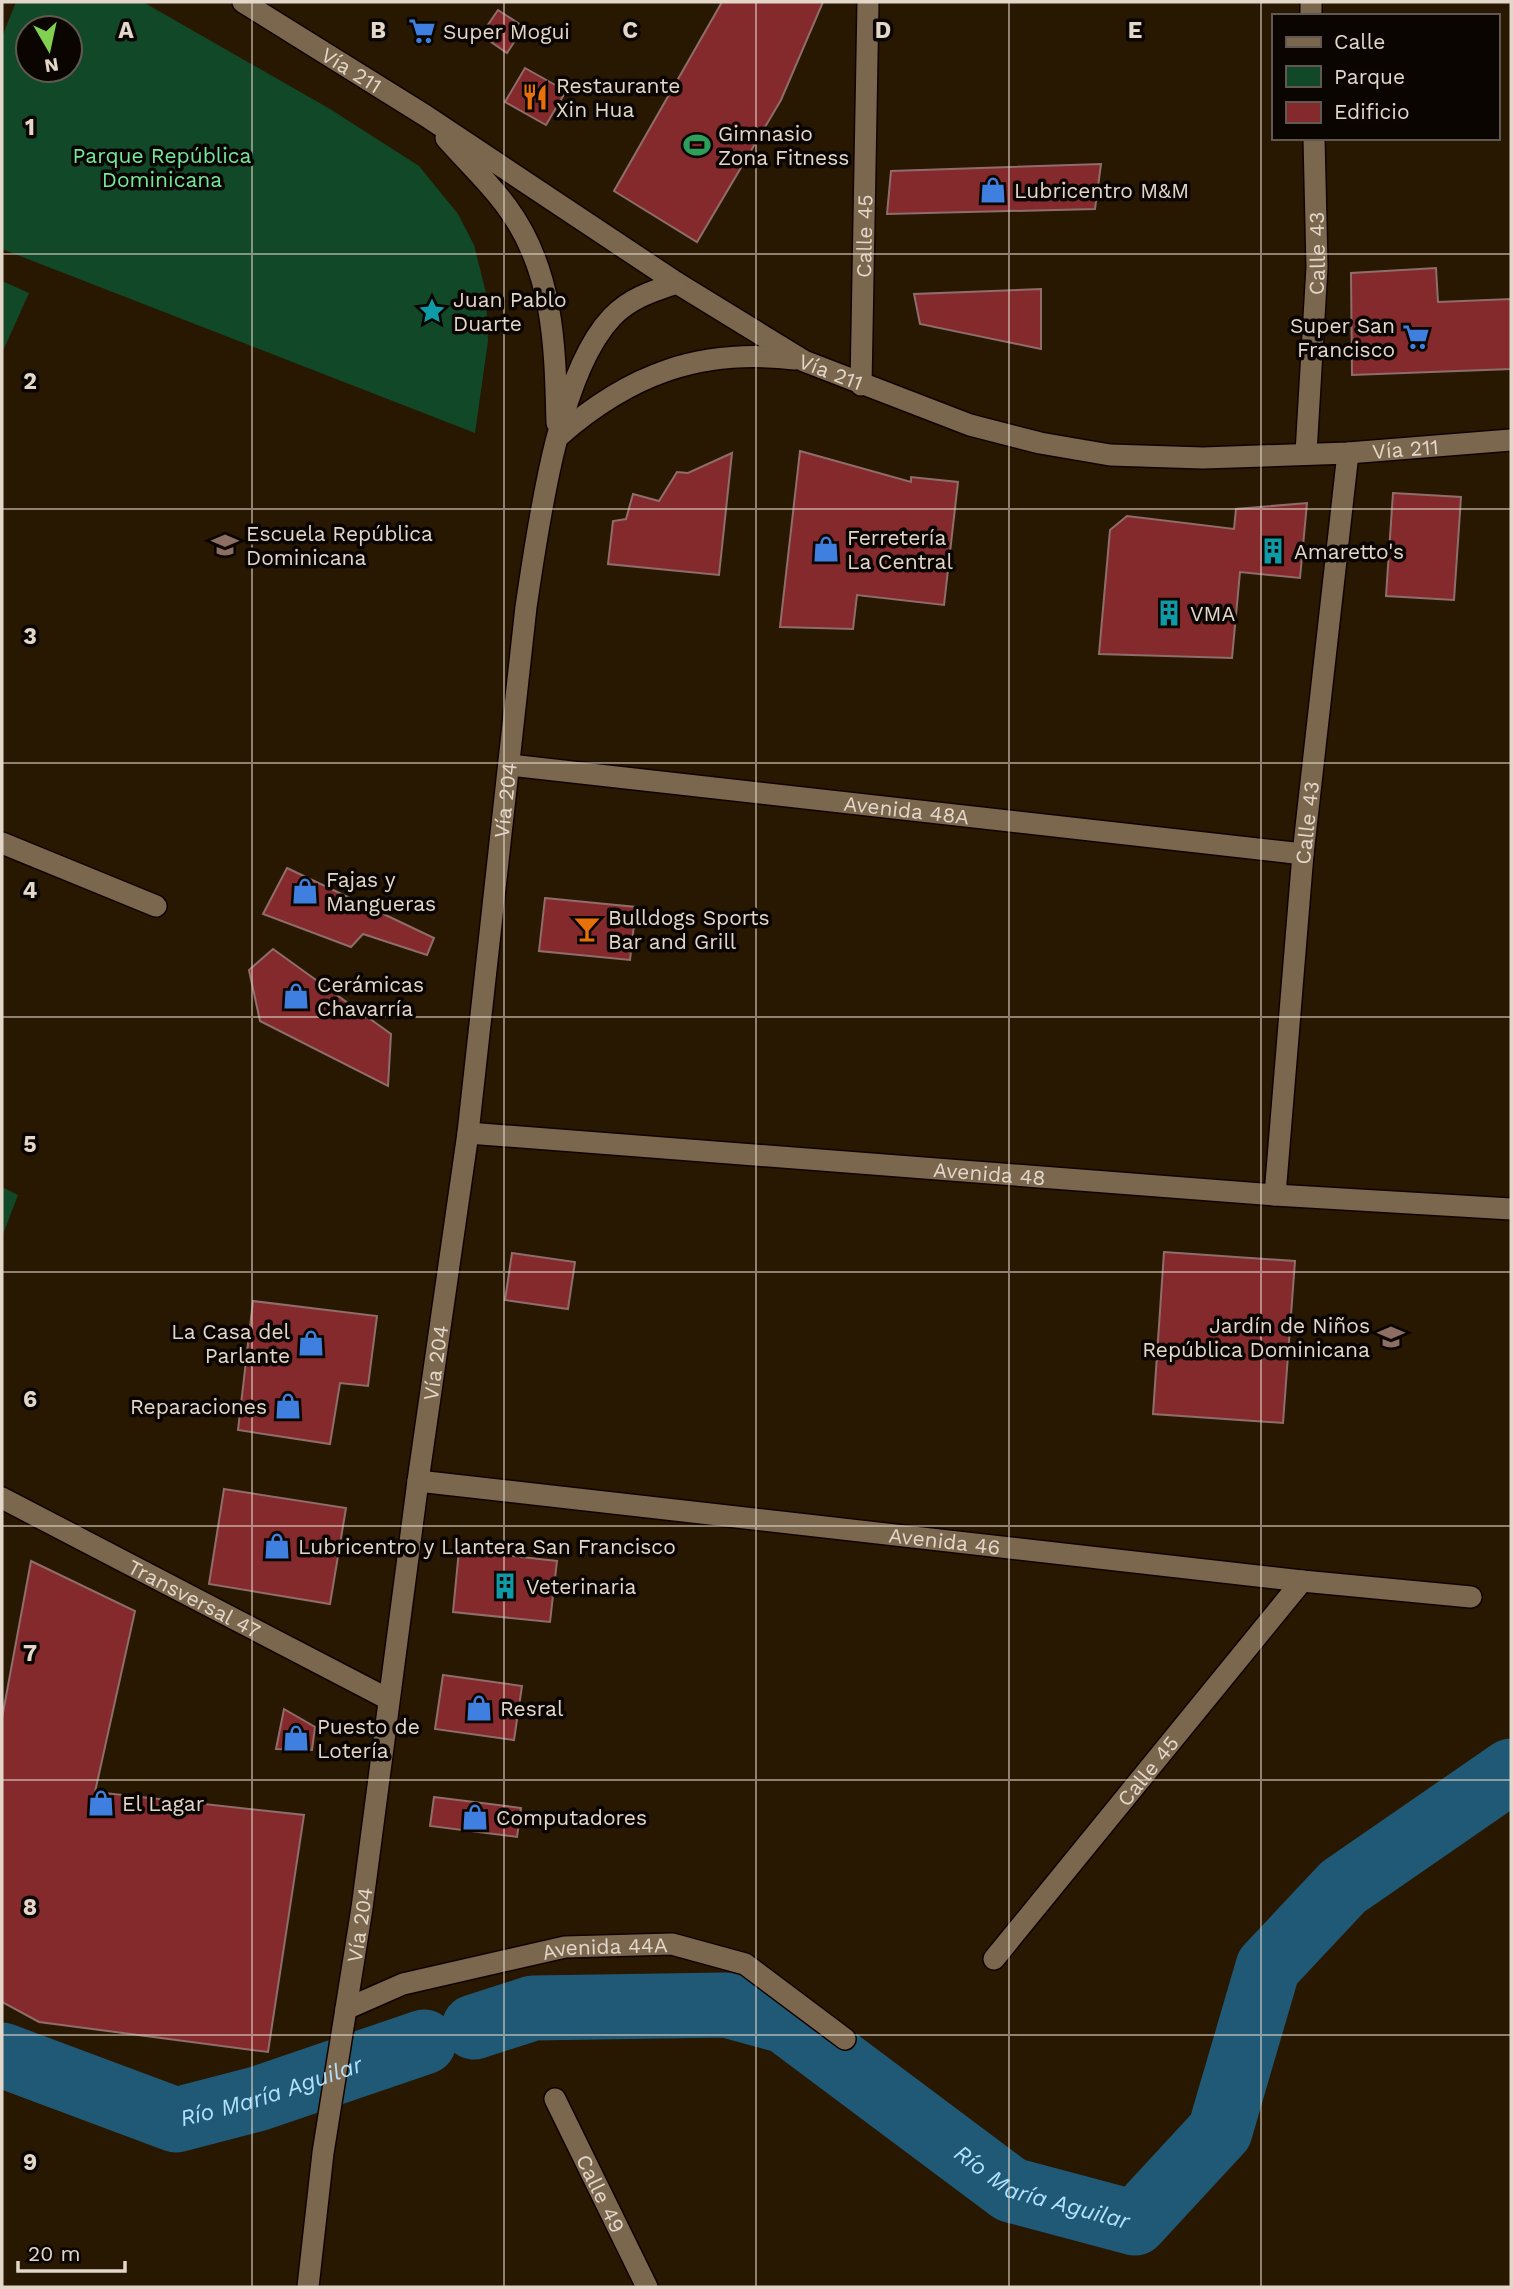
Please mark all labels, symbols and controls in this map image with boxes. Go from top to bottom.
north arrow [14,14,84,84]
legend [1272,14,1499,140]
supermarket icon: Super Mogui [407,16,437,46]
text: A [118,17,134,44]
text: B [370,17,386,44]
text: C [622,17,638,44]
text: D [875,17,891,44]
text: E [1128,17,1142,44]
place label: Super Mogui [443,19,570,44]
text: Calle [1334,29,1385,54]
street label: Vía 211 [317,42,386,98]
text: N [43,53,60,78]
text: Parque [1334,64,1405,89]
place label: Restaurante Xin Hua [556,73,680,122]
restaurant icon: Restaurante Xin Hua [520,82,550,112]
text: Edificio [1334,99,1410,124]
text: 1 [25,114,35,141]
place label: Gimnasio Zona Fitness [718,121,849,170]
sports icon: Gimnasio Zona Fitness [682,130,712,160]
park label: Parque República Dominicana [72,143,252,192]
shop icon: Lubricentro M&M [978,175,1008,205]
place label: Lubricentro M&M [1014,178,1189,203]
street label: Calle 45 [850,194,877,278]
street label: Calle 43 [1303,211,1330,296]
place label: Juan Pablo Duarte [453,287,567,336]
place icon: Juan Pablo Duarte [417,296,447,326]
place label: Super San Francisco [1290,313,1395,362]
supermarket icon: Super San Francisco [1401,322,1431,352]
street label: Vía 211 [795,348,866,395]
text: 2 [23,368,37,395]
street label: Vía 211 [1371,433,1439,464]
place label: Escuela República Dominicana [246,521,433,570]
place label: Ferretería La Central [847,525,953,574]
school or university icon: Escuela República Dominicana [210,530,240,560]
shop icon: Ferretería La Central [811,534,841,564]
building icon: Amaretto's [1258,536,1288,566]
place label: Amaretto's [1294,539,1404,564]
building icon: VMA [1154,598,1184,628]
place label: VMA [1190,601,1236,626]
text: 3 [23,623,37,650]
street label: Vía 204 [488,761,521,839]
street label: Calle 43 [1290,780,1324,865]
street label: Avenida 48A [842,790,971,829]
place label: Fajas y Mangueras [326,867,436,916]
shop icon: Fajas y Mangueras [290,876,320,906]
text: 4 [23,877,38,904]
place label: Bulldogs Sports Bar and Grill [608,905,770,954]
bar icon: Bulldogs Sports Bar and Grill [572,914,602,944]
place label: Cerámicas Chavarría [317,972,424,1021]
shop icon: Cerámicas Chavarría [281,981,311,1011]
text: 5 [23,1131,37,1158]
street label: Avenida 48 [932,1156,1046,1190]
place label: Jardín de Niños República Dominicana [1142,1313,1370,1362]
place label: La Casa del Parlante [171,1319,291,1368]
school or university icon: Jardín de Niños República Dominicana [1376,1322,1406,1352]
street label: Vía 204 [417,1323,453,1402]
shop icon: La Casa del Parlante [296,1328,326,1358]
text: 6 [23,1386,37,1413]
shop icon: Reparaciones [273,1391,303,1421]
place label: Reparaciones [130,1394,267,1419]
street label: Avenida 46 [887,1522,1002,1559]
shop icon: Lubricentro y Llantera San Francisco [262,1531,292,1561]
place label: Lubricentro y Llantera San Francisco [298,1534,676,1559]
street label: Transversal 47 [124,1553,265,1643]
building icon: Veterinaria [490,1571,520,1601]
place label: Veterinaria [526,1574,637,1599]
text: 7 [23,1640,37,1667]
shop icon: Resral [464,1693,494,1723]
place label: Resral [500,1696,564,1721]
place label: Puesto de Lotería [317,1714,420,1763]
shop icon: Puesto de Lotería [281,1723,311,1753]
street label: Calle 45 [1111,1730,1184,1811]
shop icon: El Lagar [86,1788,116,1818]
place label: El Lagar [122,1791,205,1816]
shop icon: Computadores [460,1802,490,1832]
place label: Computadores [496,1805,647,1830]
street label: Vía 204 [341,1886,377,1964]
text: 8 [23,1894,37,1921]
street label: Avenida 44A [539,1932,668,1964]
water label: Río María Aguilar [177,2050,367,2132]
water label: Río María Aguilar [949,2139,1134,2235]
text: 9 [23,2149,37,2176]
street label: Calle 49 [571,2150,631,2237]
scale bar [18,2230,124,2274]
text: 20 m [28,2241,80,2266]

